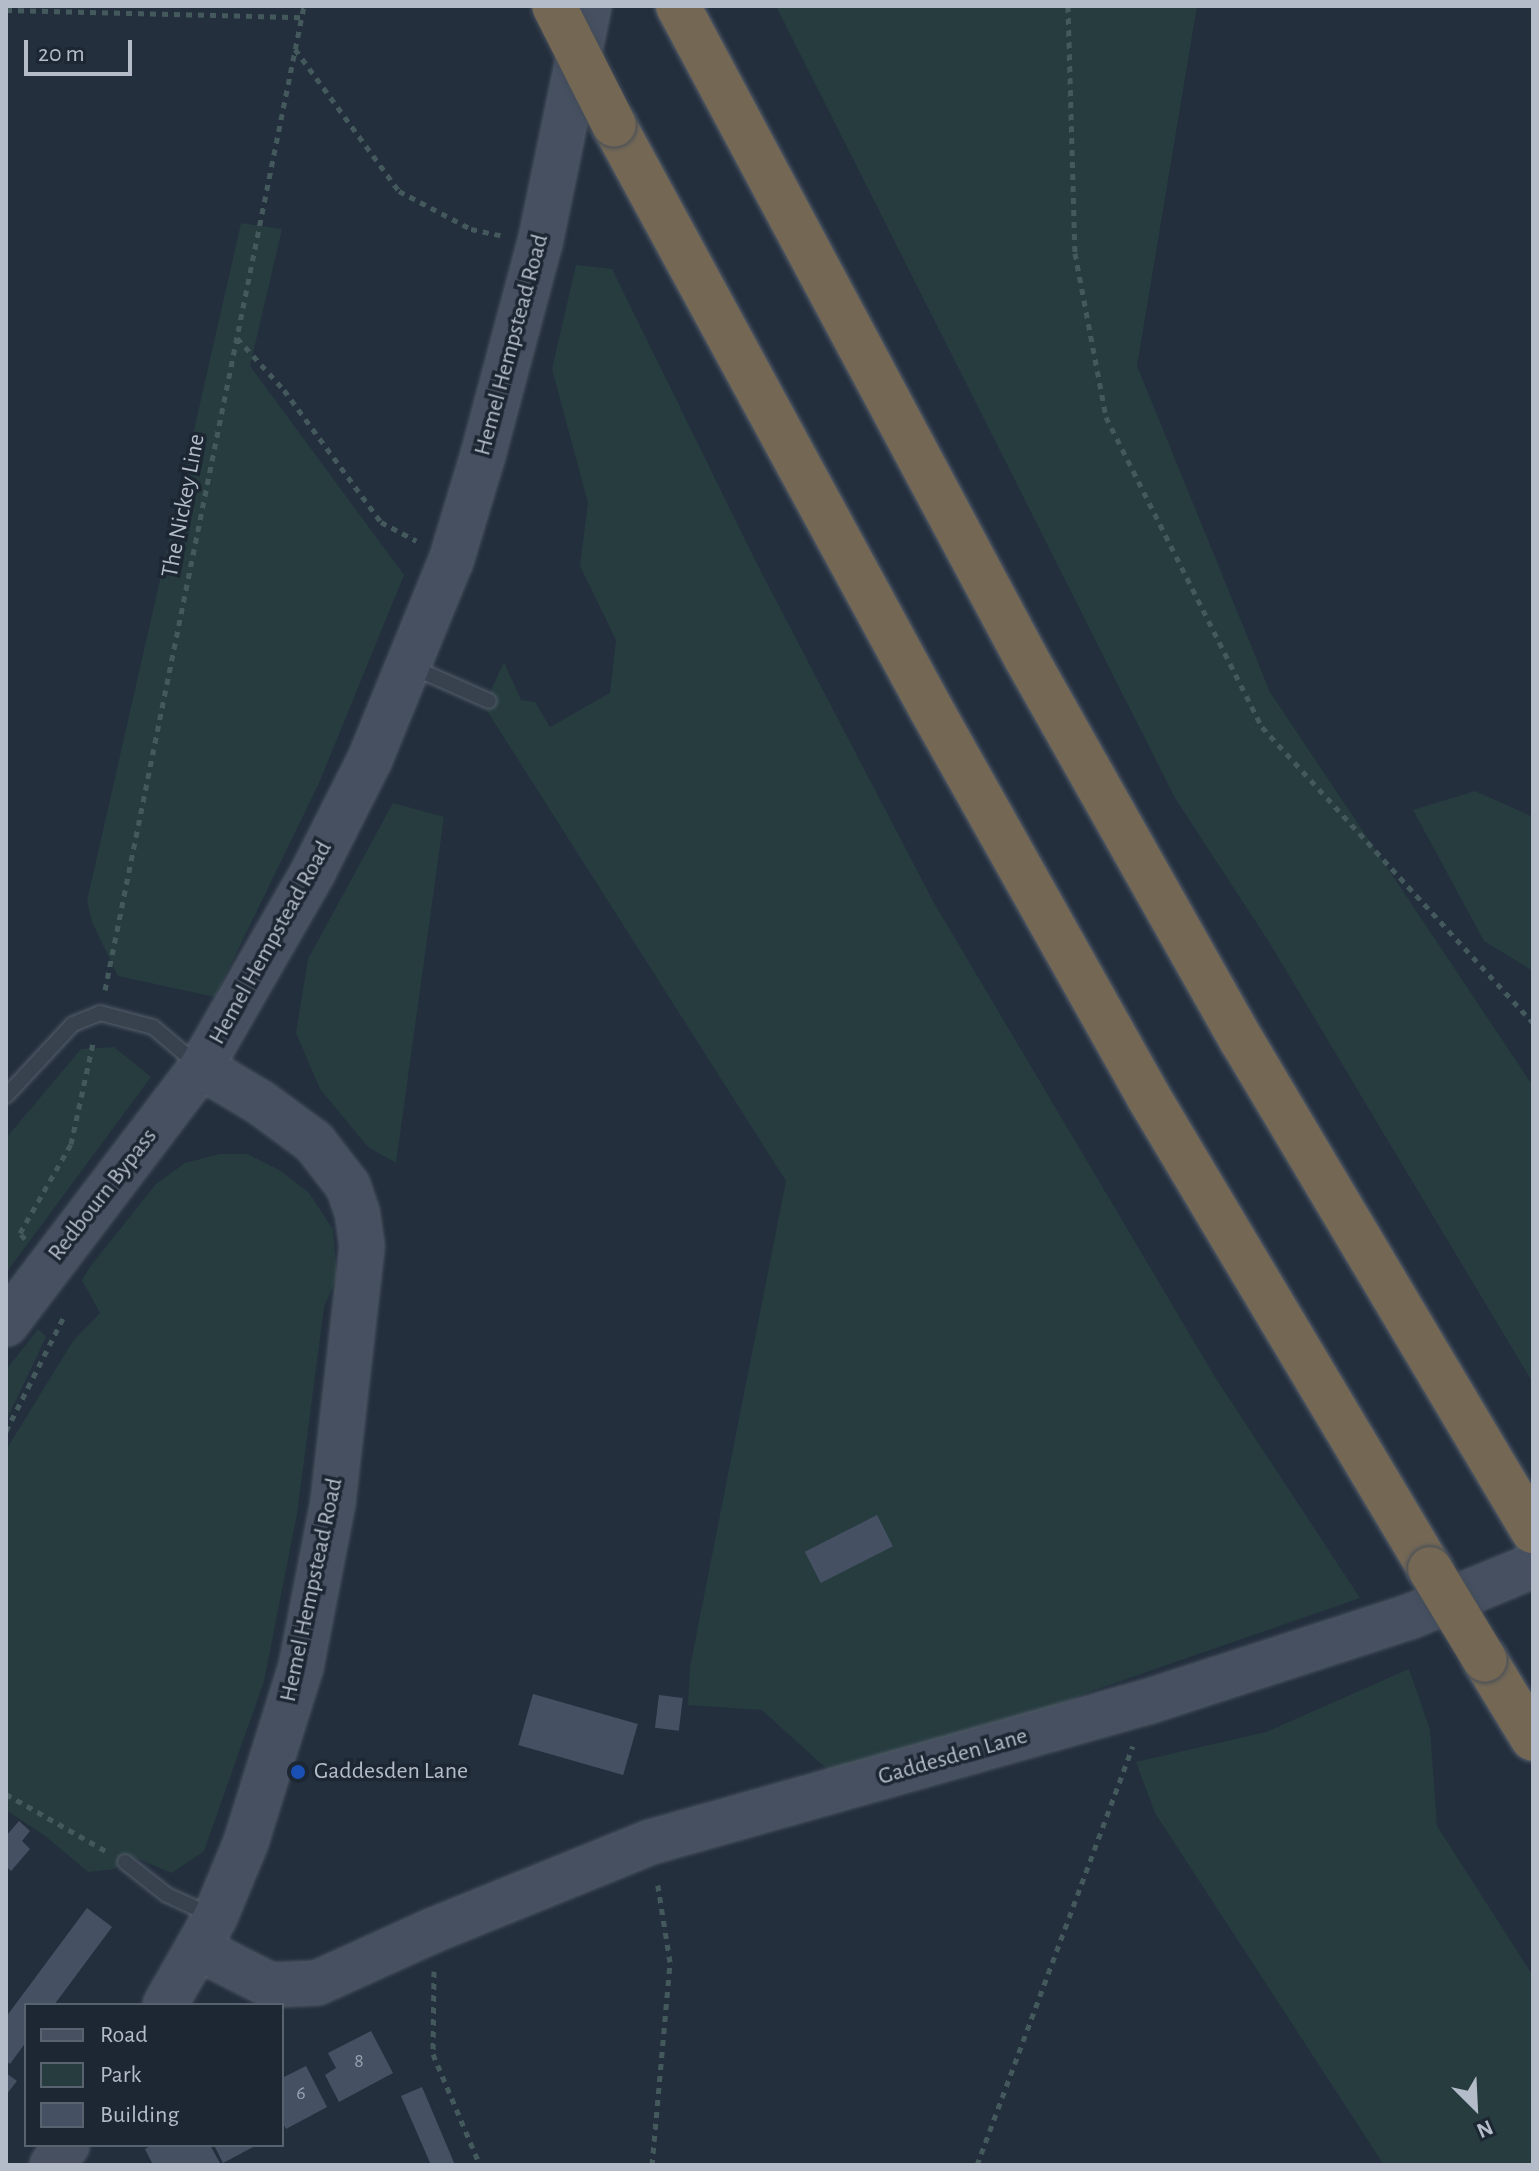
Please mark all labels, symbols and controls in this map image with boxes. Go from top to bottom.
scale bar [28,24,136,74]
text: 20 m [38,42,85,66]
street label: Hemel Hempstead Road [469,231,555,459]
street label: The Nickey Line [156,432,212,580]
street label: Hemel Hempstead Road [203,836,339,1050]
street label: Redbourn Bypass [42,1123,164,1267]
street label: Hemel Hempstead Road [274,1475,350,1705]
street label: Gaddesden Lane [875,1722,1031,1792]
place label: Gaddesden Lane [314,1758,468,1786]
marker: Gaddesden Lane [289,1763,307,1781]
legend [24,2003,284,2147]
text: Road [100,2023,148,2047]
house number: 8 [354,2049,364,2073]
text: Park [100,2063,141,2087]
north arrow [1435,2067,1515,2147]
house number: 6 [296,2081,306,2105]
text: Building [100,2103,179,2127]
text: N [1473,2116,1496,2142]

